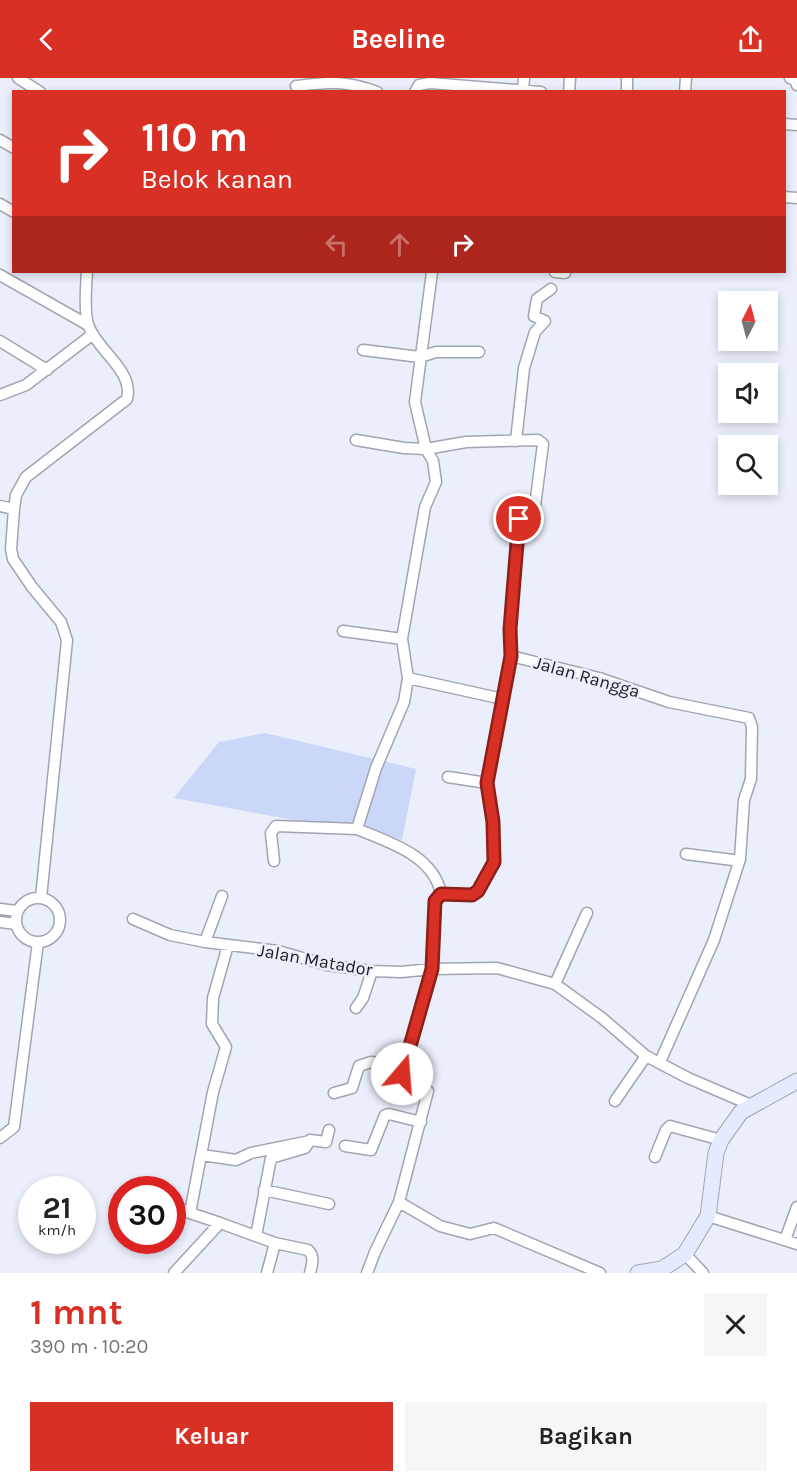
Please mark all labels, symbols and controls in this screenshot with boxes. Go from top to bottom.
icon: back [30,23,63,56]
text: Beeline [351,23,446,55]
icon: share [734,23,767,56]
text: 110 m [141,112,248,162]
icon: right [42,114,120,192]
text: Belok kanan [141,163,293,195]
icon: left [320,228,353,261]
icon: ahead [383,228,416,261]
icon: right [446,228,479,261]
north arrow [718,291,778,351]
map controls [718,291,778,495]
button: sound [718,363,778,423]
button: search [718,435,778,495]
pin [493,493,544,544]
icon: arrive [502,502,535,535]
street label: Jalan Rangga [531,651,643,703]
street label: Jalan Matador [256,939,375,981]
position arrow [370,1042,434,1106]
speed limit sign: 30 [108,1176,186,1254]
text: 21 [43,1190,71,1226]
text: km/h [38,1221,76,1239]
text: 1 mnt [30,1291,123,1333]
button: close [704,1293,767,1356]
text: 390 m · 10:20 [30,1335,148,1358]
button: Keluar [30,1402,393,1471]
button: Bagikan [405,1402,767,1471]

